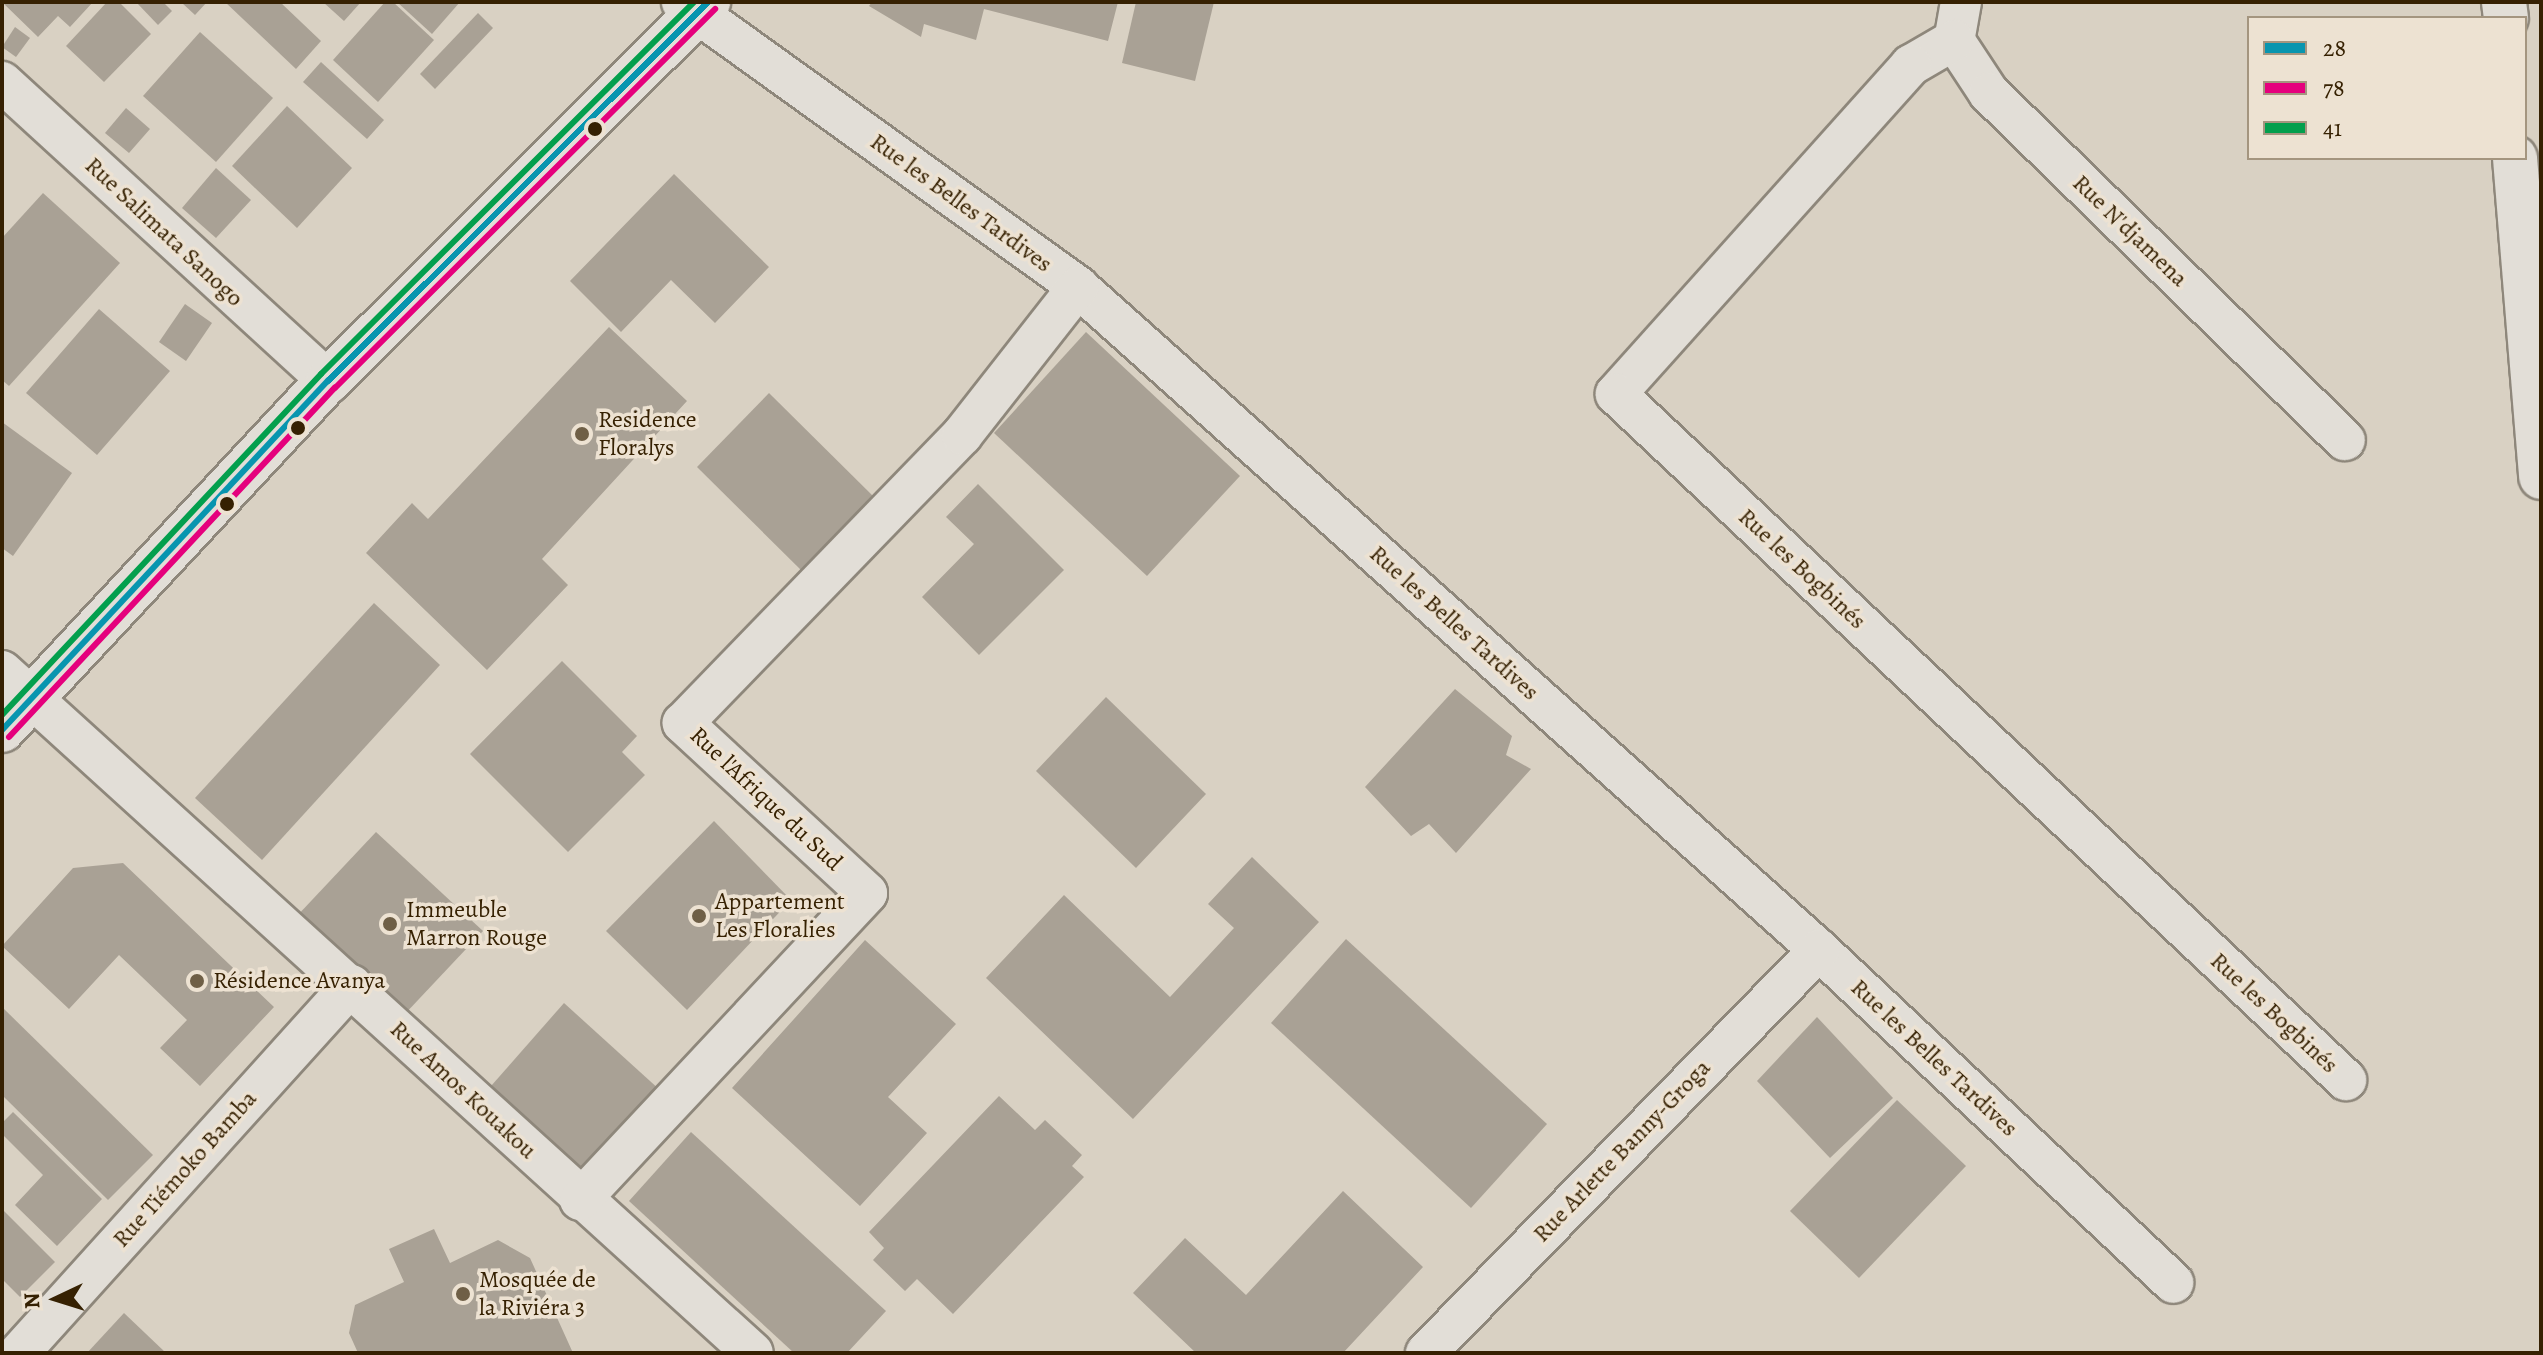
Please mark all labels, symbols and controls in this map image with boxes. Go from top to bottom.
legend [2247,16,2527,160]
text: 28 [2323,32,2346,64]
text: 78 [2323,72,2345,104]
text: 41 [2323,112,2342,144]
unlabelled marker [587,121,603,137]
street label: Rue les Belles Tardives [865,127,1057,279]
street label: Rue Salimata Sanogo [79,151,249,313]
street label: Rue N'djamena [2066,169,2194,293]
place label: Residence Floralys [598,406,696,462]
unlabelled marker [290,420,306,436]
marker: Residence Floralys [573,425,591,443]
unlabelled marker [219,496,235,512]
street label: Rue les Bogbinés [1732,503,1872,635]
street label: Rue les Belles Tardives [1364,540,1544,706]
street label: Rue l'Afrique du Sud [684,721,848,877]
place label: Appartement Les Floralies [715,888,845,944]
place label: Immeuble Marron Rouge [406,896,547,952]
marker: Appartement Les Floralies [690,907,708,925]
marker: Immeuble Marron Rouge [381,915,399,933]
street label: Rue les Bogbinés [2204,947,2344,1079]
place label: Résidence Avanya [213,967,385,995]
marker: Résidence Avanya [188,972,206,990]
street label: Rue les Belles Tardives [1845,973,2023,1143]
street label: Rue Amos Kouakou [384,1015,542,1165]
street label: Rue Arlette Banny-Groga [1527,1054,1717,1248]
street label: Rue Tiémoko Bamba [107,1085,263,1253]
north arrow [16,1259,96,1339]
place label: Mosquée de la Riviéra 3 [479,1266,596,1322]
marker: Mosquée de la Riviéra 3 [454,1285,472,1303]
text: N [17,1292,48,1310]

